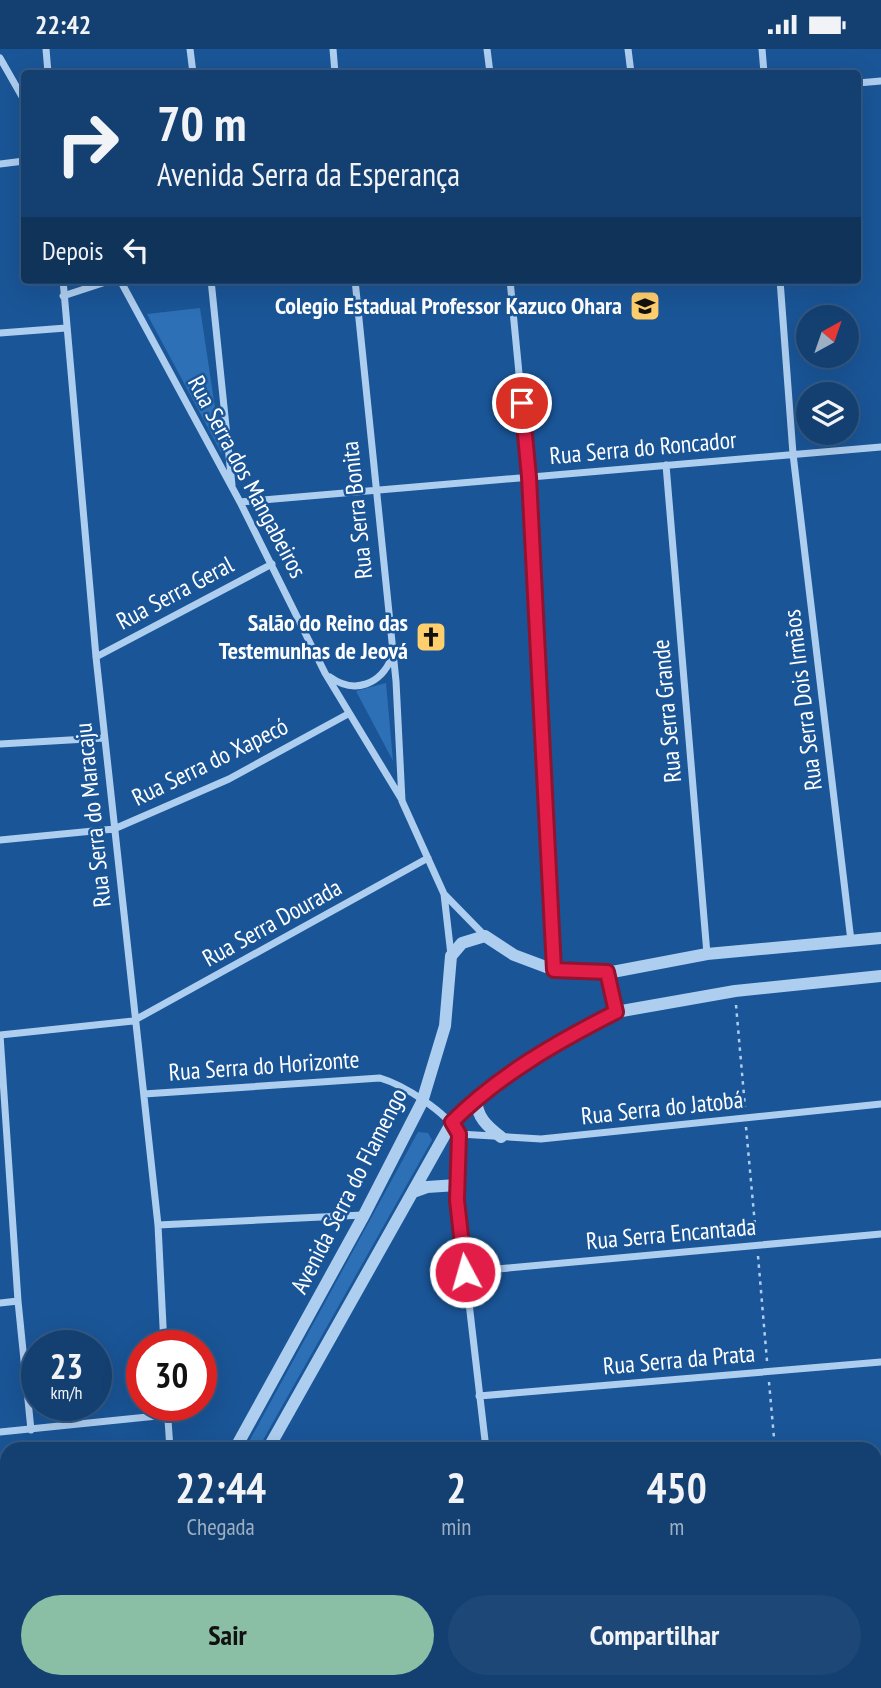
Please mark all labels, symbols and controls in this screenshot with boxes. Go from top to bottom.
text: 22:42 [35,8,91,41]
text: 70 m [157,91,246,155]
icon: right [42,98,133,189]
text: Avenida Serra da Esperança [157,153,460,195]
icon: left [117,231,155,269]
text: Depois [42,234,103,267]
school or university icon: Colegio Estadual Professor Kazuco Ohara [628,289,662,323]
place label: Colegio Estadual Professor Kazuco Ohara [275,290,622,321]
north arrow [796,305,859,367]
map controls [796,305,859,445]
street label: Rua Serra dos Mangabeiros [181,370,314,583]
pin [492,373,552,433]
button: layers [796,382,859,445]
icon: arrive [503,384,541,422]
street label: Rua Serra do Roncador [548,424,738,471]
street label: Rua Serra Bonita [334,440,379,580]
street label: Rua Serra Geral [111,549,239,636]
place label: Salão do Reino das Testemunhas de Jeová [219,607,408,666]
street label: Rua Serra Dois Irmãos [776,608,829,792]
church icon: Salão do Reino das Testemunhas de Jeová [414,620,448,654]
street label: Rua Serra Grande [645,638,688,784]
street label: Rua Serra do Xapecó [127,710,293,813]
street label: Rua Serra do Maracaju [67,721,118,909]
street label: Rua Serra Dourada [197,872,347,973]
street label: Rua Serra do Horizonte [168,1043,360,1088]
street label: Avenida Serra do Flamengo [283,1083,414,1299]
street label: Rua Serra do Jatobá [579,1084,744,1131]
street label: Rua Serra Encantada [585,1211,757,1256]
position arrow [428,1235,502,1309]
speed limit sign: 30 [126,1330,217,1421]
street label: Rua Serra da Prata [602,1337,756,1382]
text: 23 [50,1343,83,1389]
text: km/h [51,1381,82,1404]
text: 22:44 [175,1460,266,1515]
text: 2 [446,1460,466,1515]
text: 450 [647,1460,707,1515]
text: Chegada [187,1512,255,1541]
text: min [441,1512,471,1541]
text: m [669,1512,684,1541]
button: Sair [21,1595,434,1675]
button: Compartilhar [448,1595,861,1675]

